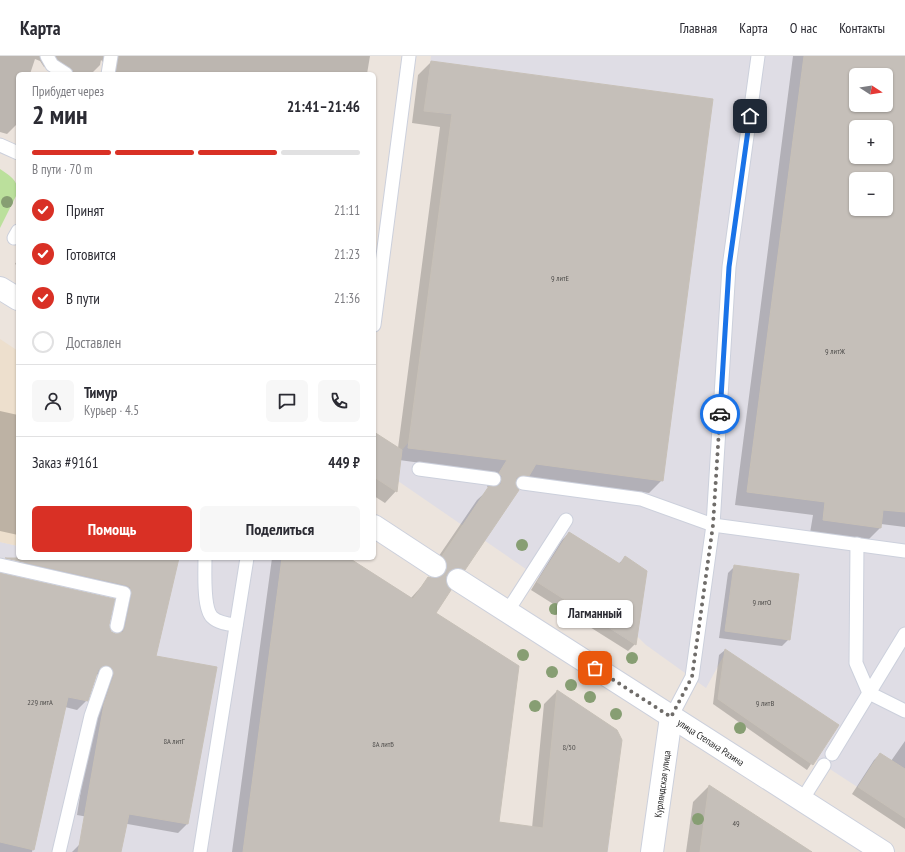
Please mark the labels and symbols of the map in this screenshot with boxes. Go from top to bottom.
north arrow [849,68,893,112]
pin [733,99,767,133]
house number: 9 литЕ [551,273,570,283]
house number: 9 литЖ [825,346,846,356]
courier [700,394,740,434]
house number: 9 литО [752,597,772,607]
callout: Лагманный [557,600,633,628]
pin [578,651,612,685]
house number: 229 литА [27,697,53,707]
house number: 9 литВ [756,698,774,708]
street label: улица Степана Разина [675,716,747,769]
house number: 8А литГ [164,736,185,746]
house number: 8А литБ [372,739,394,749]
house number: 8/50 [562,742,576,752]
street label: Курляндская улица [651,750,674,818]
house number: 49 [732,818,740,828]

